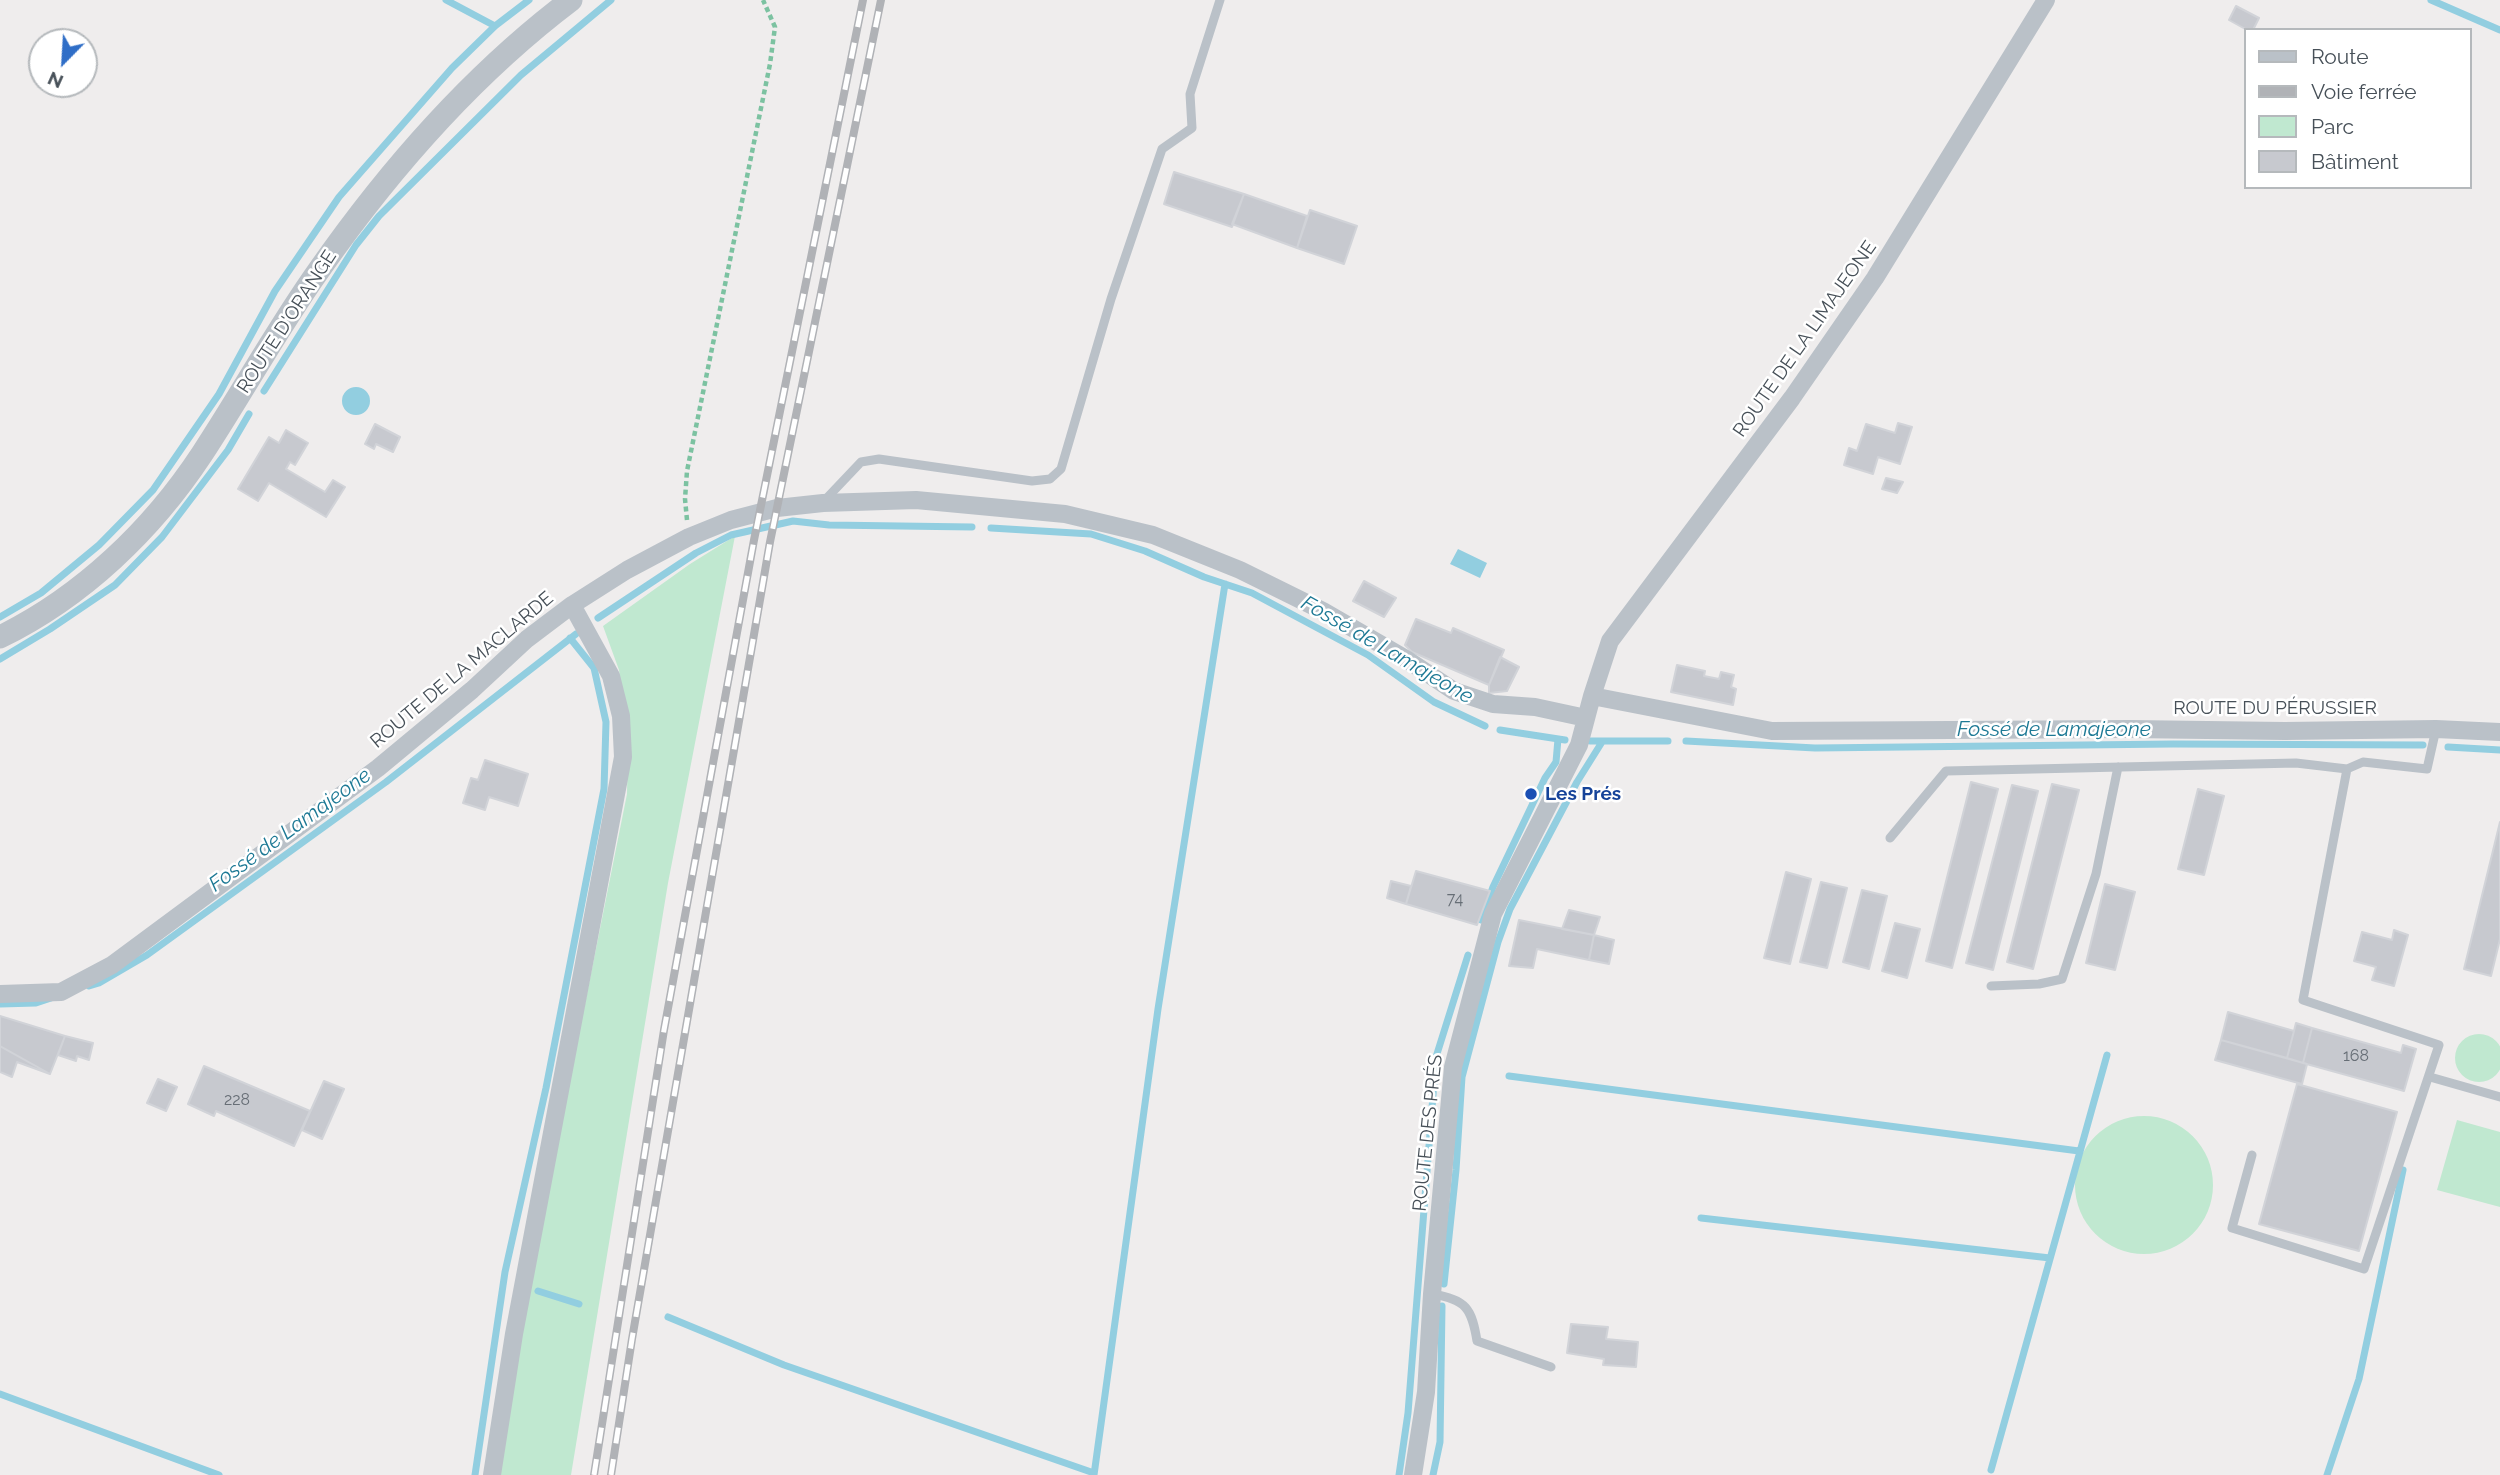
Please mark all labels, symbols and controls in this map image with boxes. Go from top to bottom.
north arrow [28,28,98,98]
legend [2244,28,2472,189]
text: Route [2311,44,2369,69]
text: N [44,67,66,93]
text: Voie ferrée [2311,79,2417,104]
text: Parc [2311,114,2354,139]
text: Bâtiment [2311,149,2399,174]
street label: ROUTE DE LA LIMAJEONE [1729,237,1881,441]
street label: ROUTE D'ORANGE [232,246,342,398]
street label: ROUTE DE LA MACLARDE [366,587,558,753]
water label: Fossé de Lamajeone [1297,591,1477,709]
street label: ROUTE DU PÉRUSSIER [2173,697,2377,719]
water label: Fossé de Lamajeone [1957,717,2151,743]
water label: Fossé de Lamajeone [204,763,376,897]
place label: Les Prés [1545,783,1621,805]
marker: Les Prés [1523,786,1539,802]
house number: 74 [1447,889,1463,909]
house number: 168 [2343,1046,2369,1066]
street label: ROUTE DES PRÉS [1408,1053,1448,1213]
house number: 228 [224,1090,250,1110]

